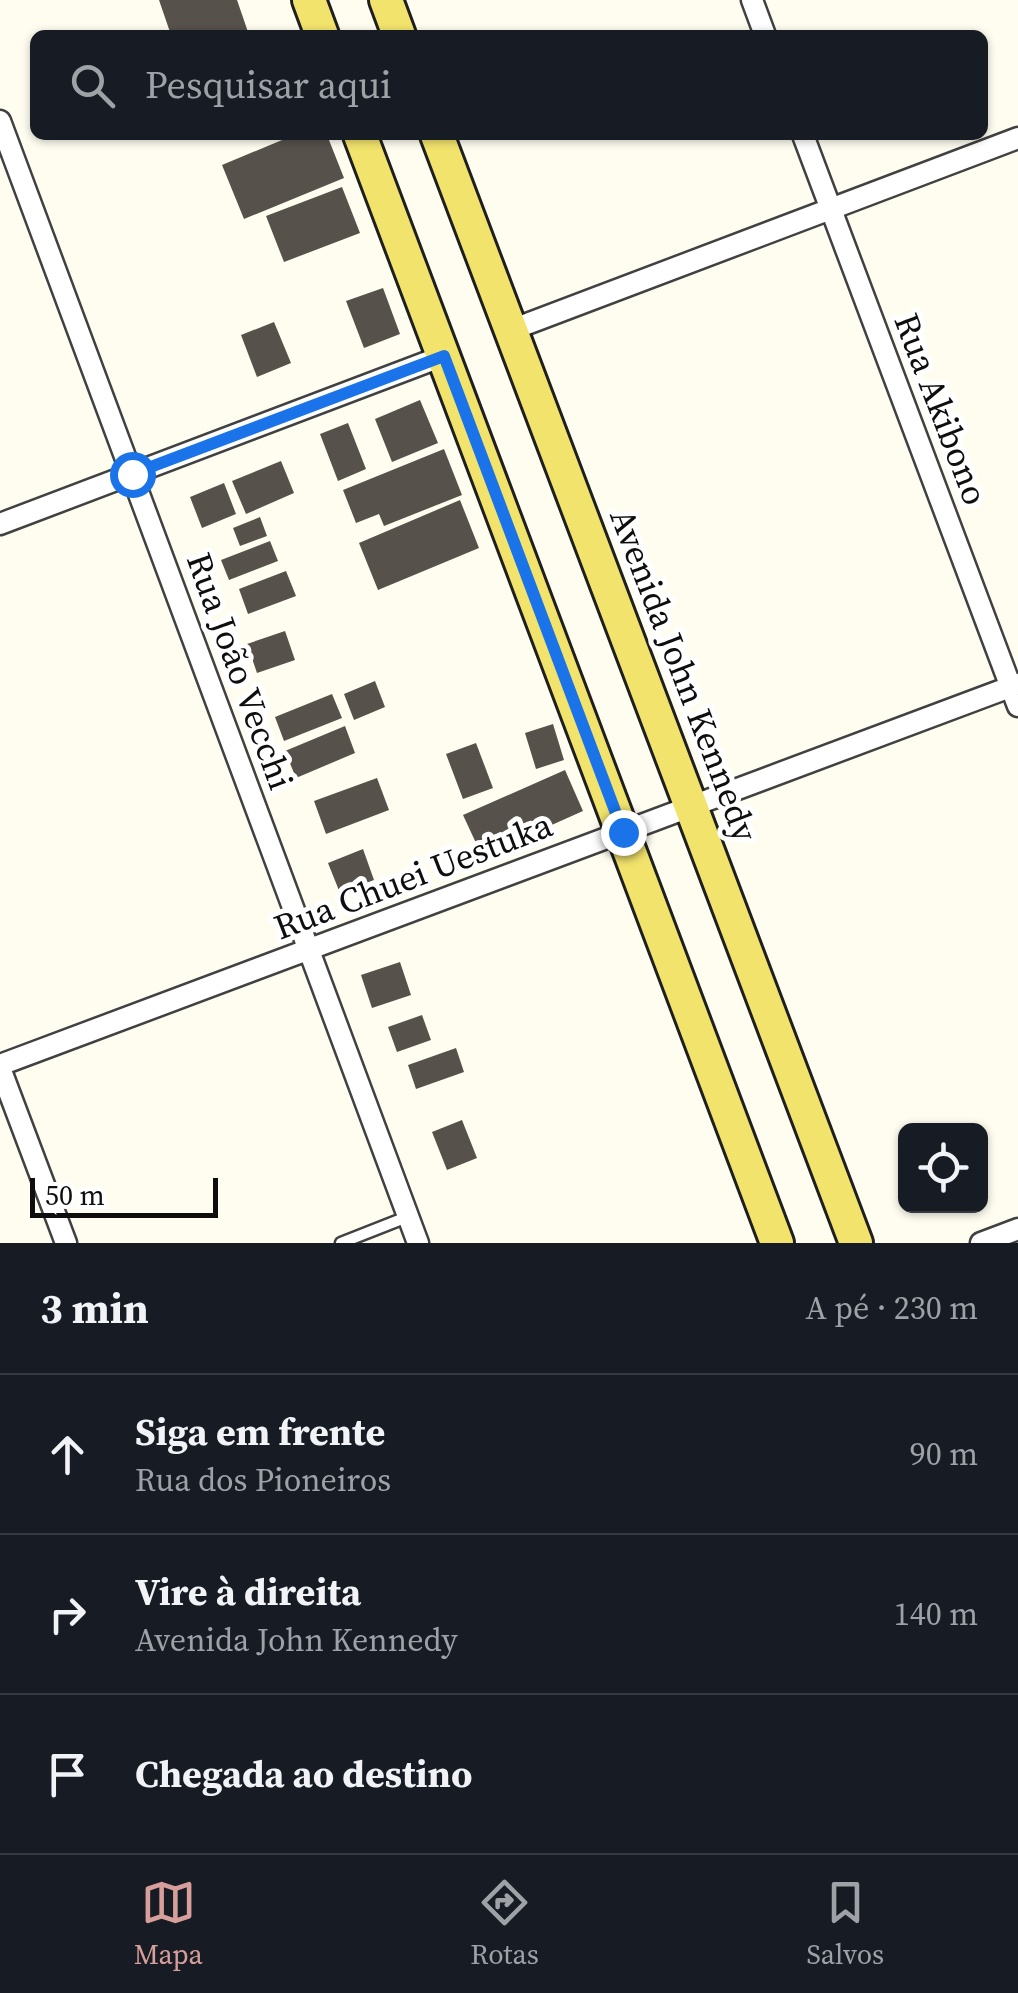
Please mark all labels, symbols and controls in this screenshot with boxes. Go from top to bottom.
search box [30,30,988,140]
icon: search [65,58,120,113]
text: Pesquisar aqui [145,59,392,111]
street label: Rua Akibono [882,306,1000,512]
route start [110,452,156,498]
street label: Avenida John Kennedy [598,502,770,848]
street label: Rua João Vecchi [175,546,305,796]
street label: Rua Chuei Uestuka [267,801,559,951]
route end [601,810,647,856]
map controls [898,1123,988,1213]
button: locate [898,1123,988,1213]
scale bar [30,1173,218,1218]
text: 50 m [45,1176,105,1214]
text: 3 min [40,1279,149,1337]
text: A pé · 230 m [806,1286,978,1330]
text: Siga em frente [135,1406,385,1458]
icon: ahead [40,1427,95,1482]
text: 90 m [910,1432,978,1476]
text: Rua dos Pioneiros [135,1458,391,1502]
text: Vire à direita [135,1566,361,1618]
icon: right [40,1587,95,1642]
text: 140 m [894,1592,978,1636]
text: Avenida John Kennedy [135,1618,458,1662]
icon: arrive [40,1747,95,1802]
text: Chegada ao destino [135,1748,473,1800]
tab: Mapa [134,1875,203,1973]
tab: Rotas [470,1875,539,1973]
tab: Salvos [806,1875,884,1973]

